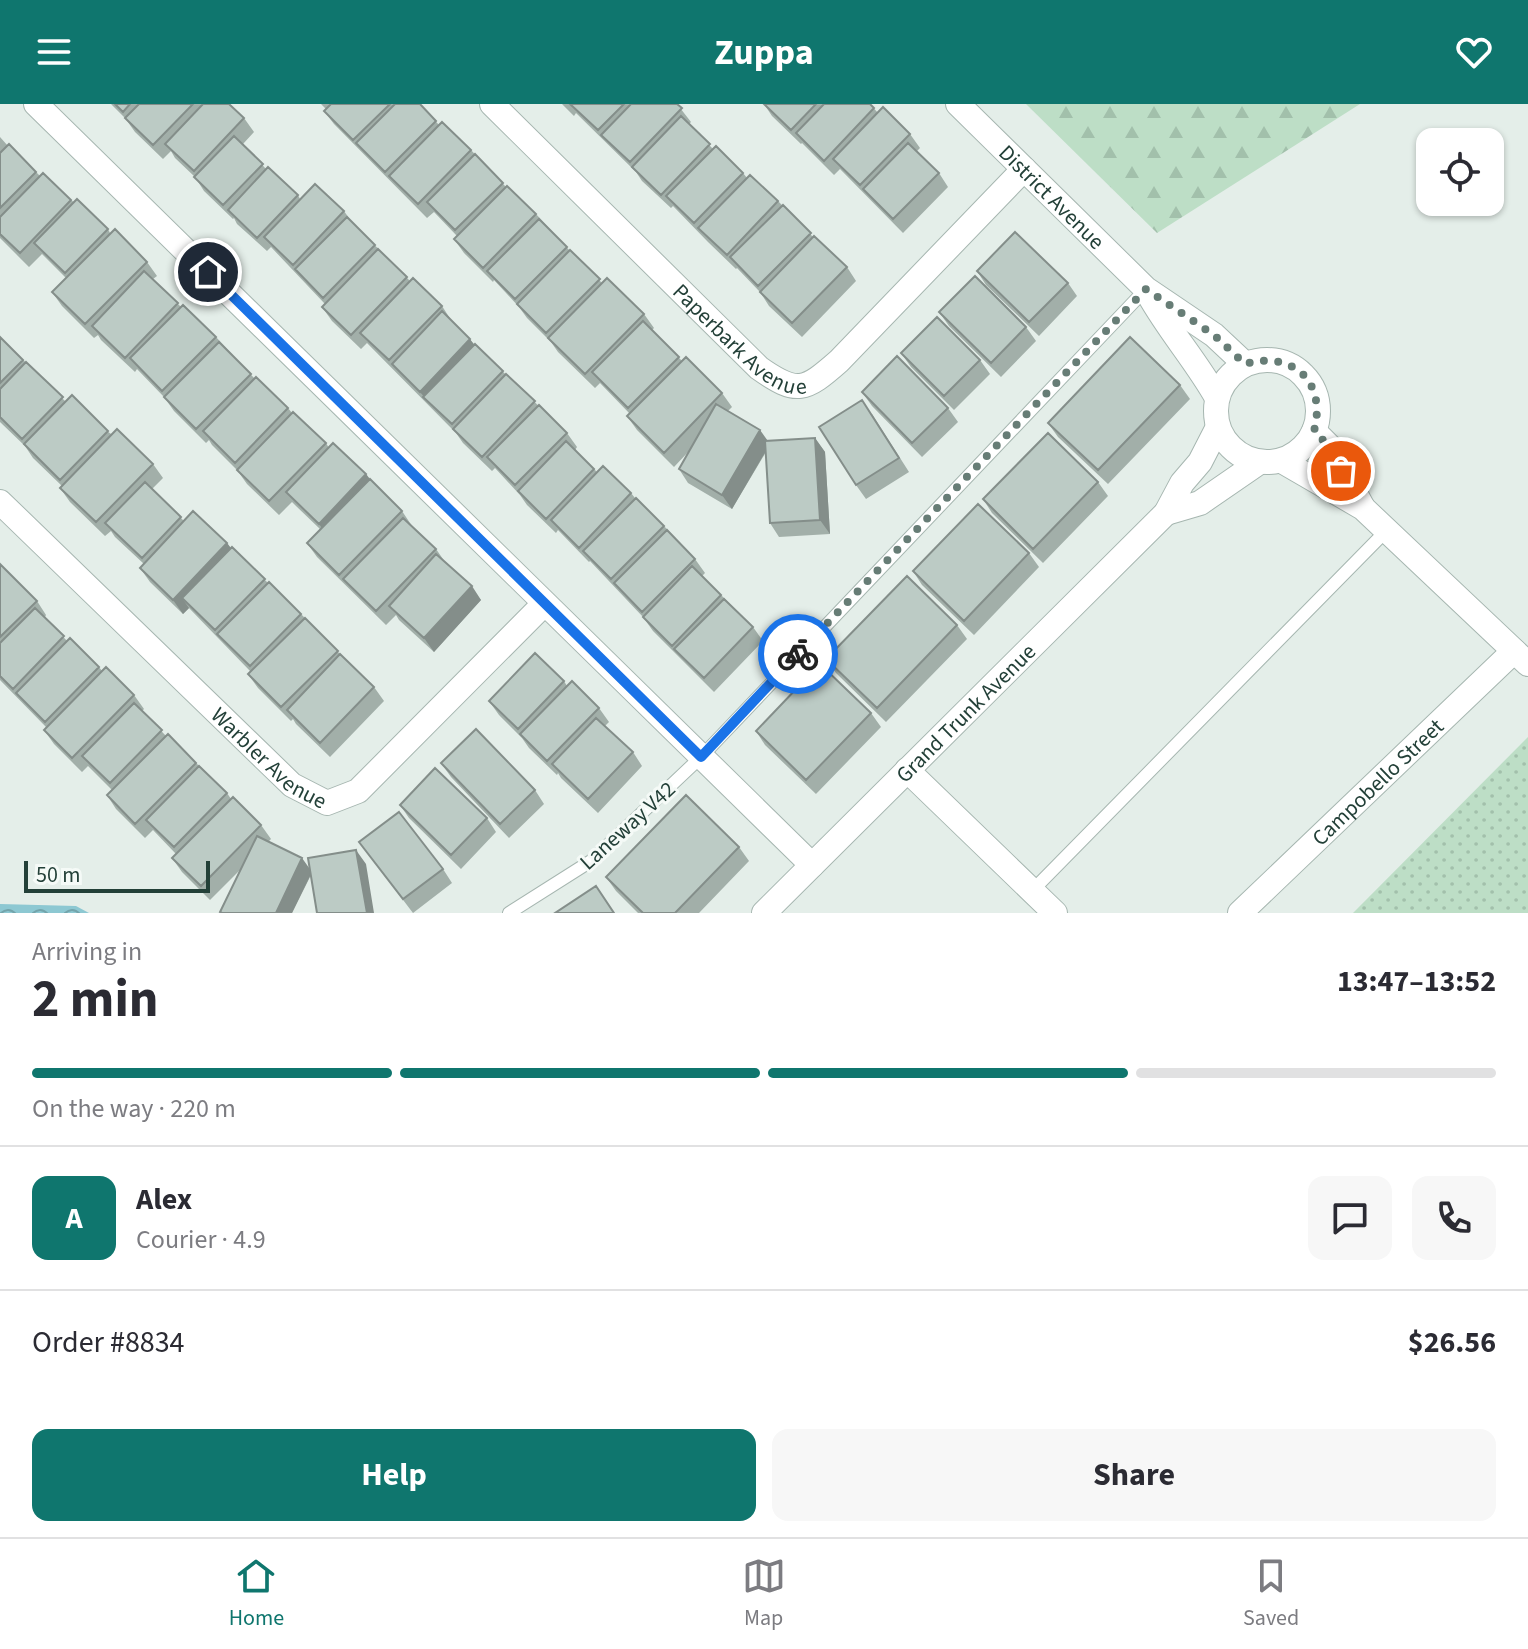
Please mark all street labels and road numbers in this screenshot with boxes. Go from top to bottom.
street label: District Avenue [991,138,1112,257]
street label: Paperbark Avenue [665,276,809,403]
street label: Grand Trunk Avenue [889,636,1043,790]
street label: Warbler Avenue [203,700,332,817]
street label: Campobello Street [1305,711,1452,853]
street label: Laneway V42 [573,774,683,878]

